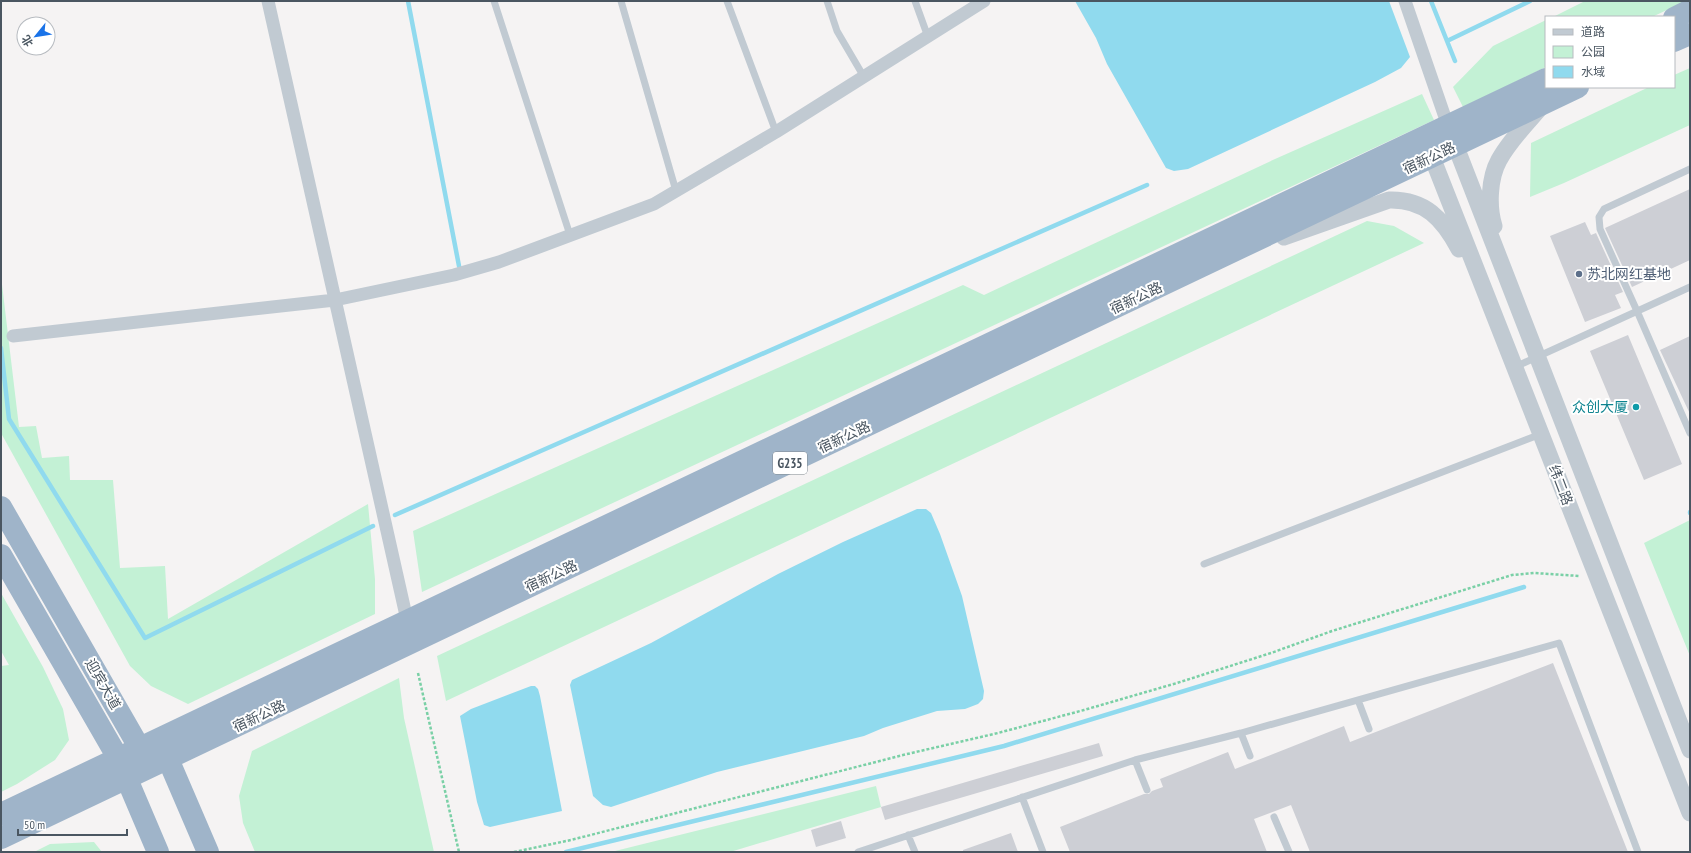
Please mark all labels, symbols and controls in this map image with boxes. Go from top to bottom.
north arrow [16,16,56,56]
legend [1545,16,1675,88]
text: 道路 [1581,24,1605,39]
text: 北 [19,33,36,49]
text: 公园 [1581,44,1605,59]
text: 水域 [1581,64,1605,79]
street label: 宿新公路 [1400,138,1458,178]
place label: 苏北网红基地 [1587,265,1671,283]
marker: 苏北网红基地 [1574,269,1584,279]
street label: 宿新公路 [1107,278,1165,318]
place label: 众创大厦 [1572,398,1628,416]
marker: 众创大厦 [1631,402,1641,412]
street label: 宿新公路 [815,417,873,457]
road number: G235 [773,452,807,474]
street label: 纬二路 [1545,462,1577,508]
street label: 宿新公路 [522,556,580,596]
street label: 迎宾大道 [81,655,125,713]
street label: 宿新公路 [230,696,288,736]
scale bar [18,811,127,837]
text: 50 m [24,817,45,832]

